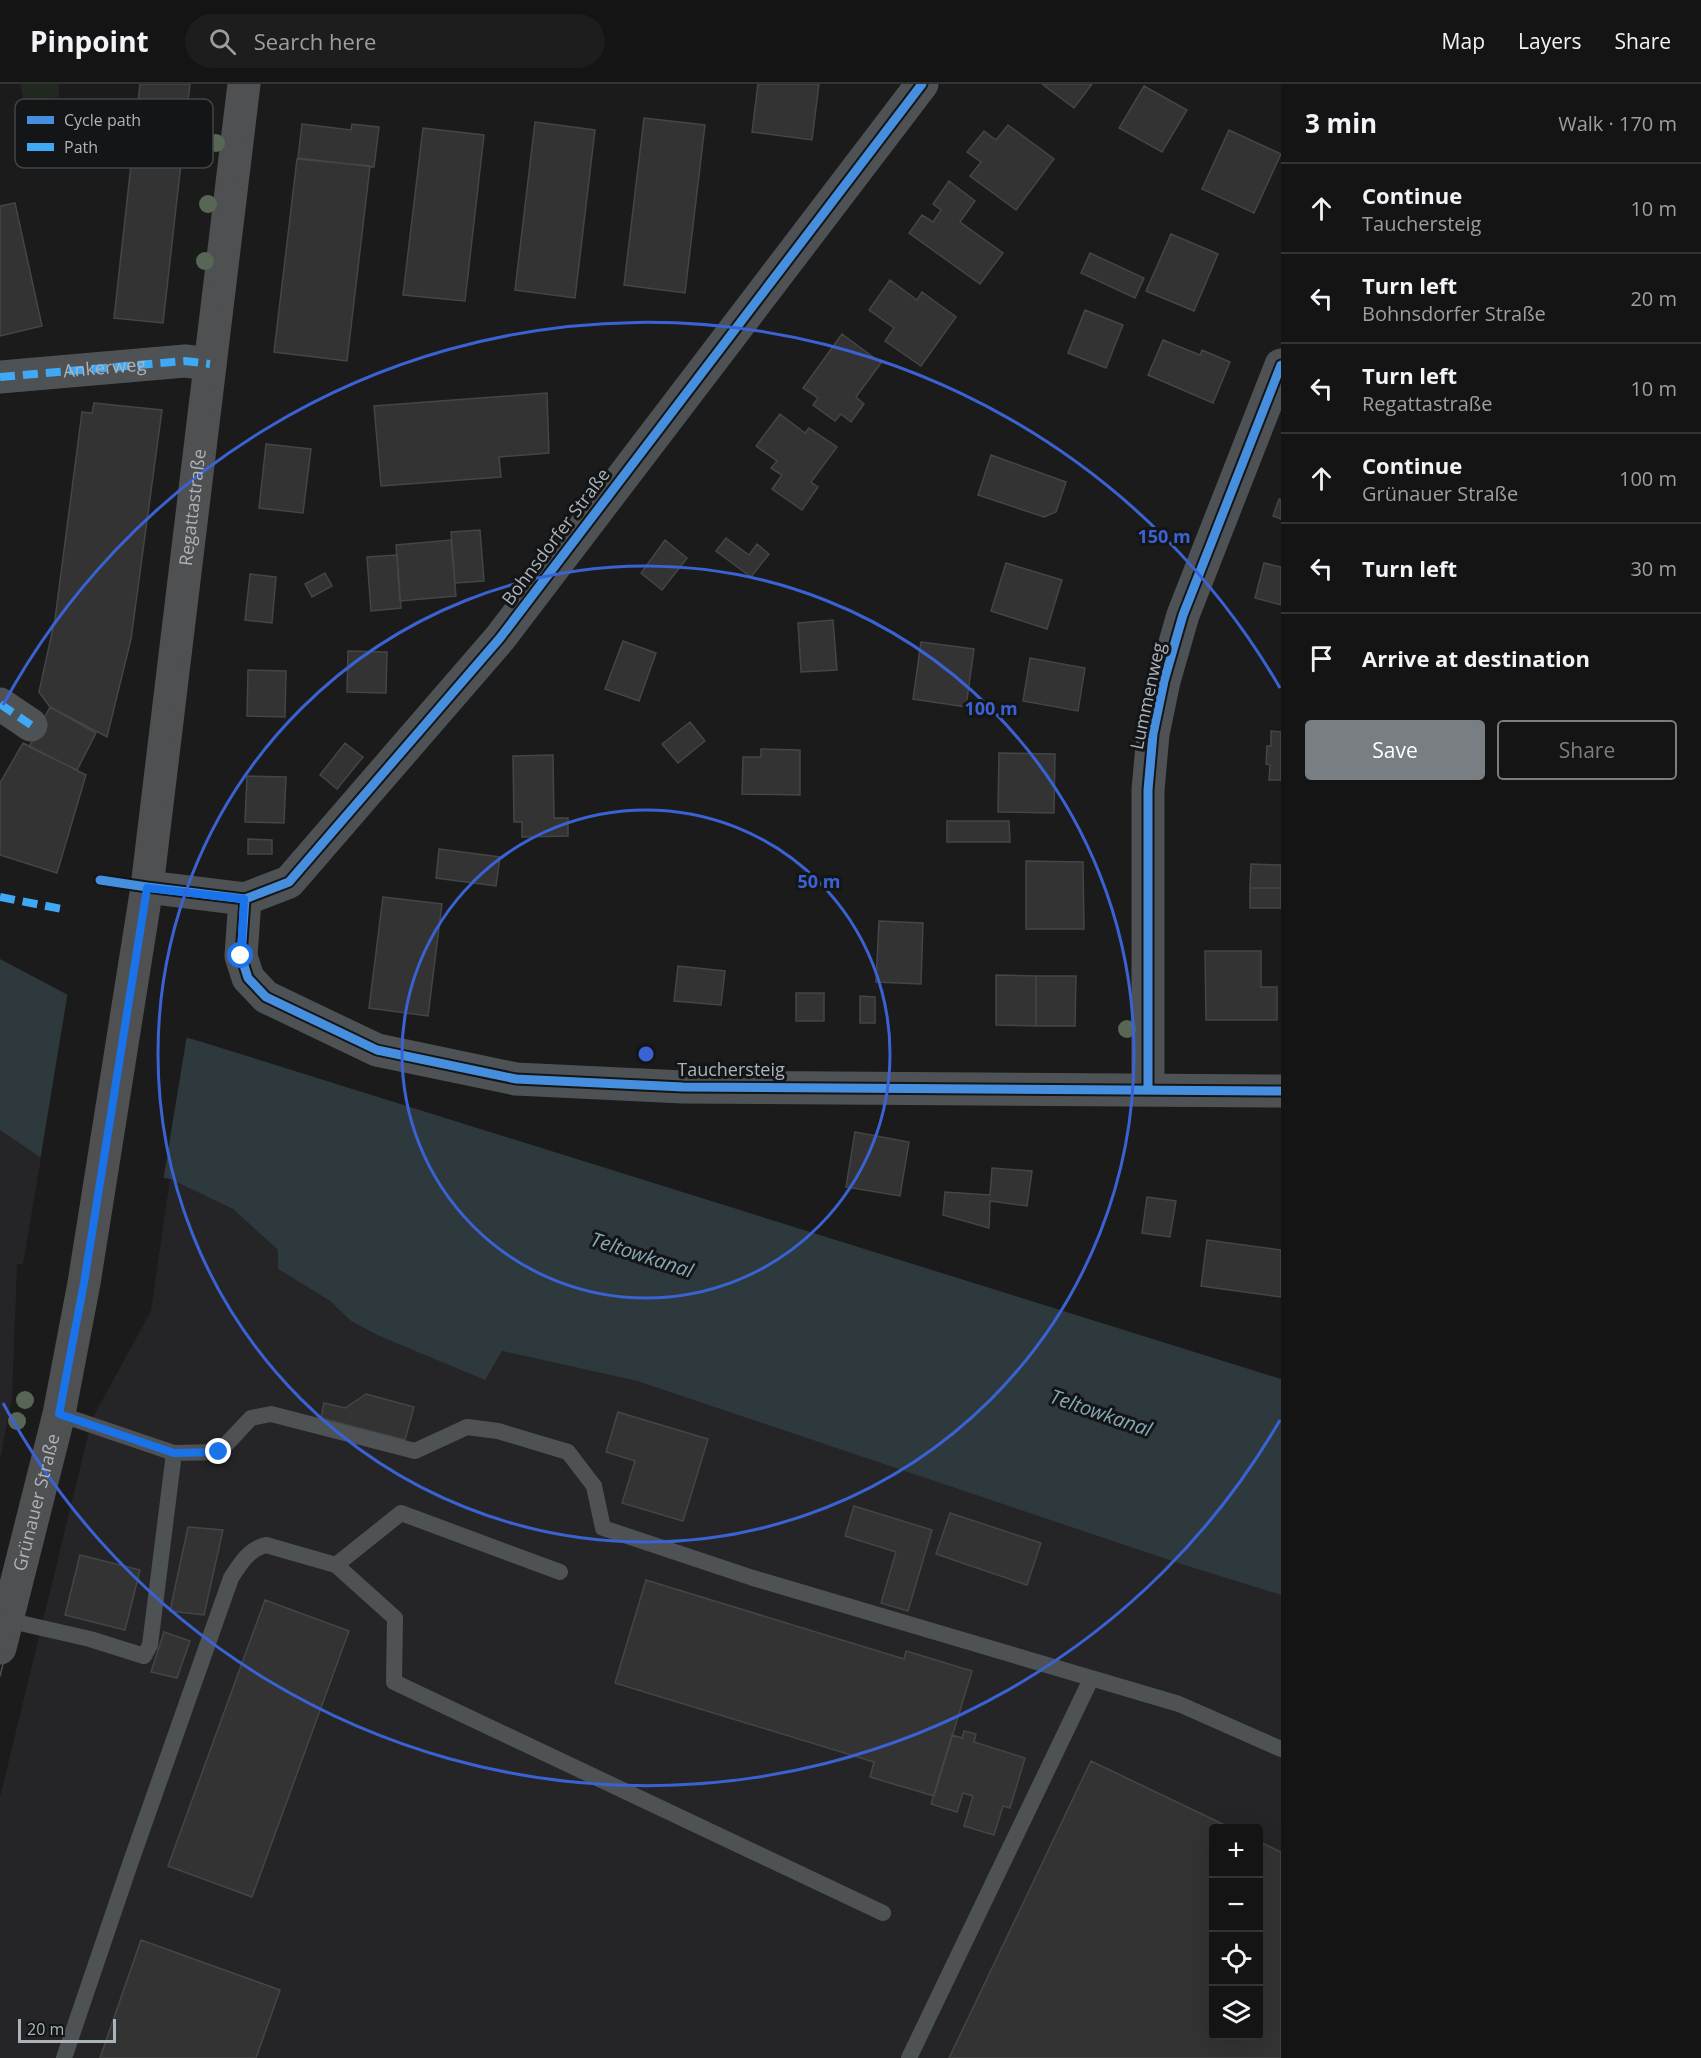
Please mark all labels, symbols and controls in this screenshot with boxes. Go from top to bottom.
search box [185,14,605,68]
text: Pinpoint [30,22,149,60]
icon: search [206,25,239,58]
text: Search here [254,26,376,56]
text: Map [1442,27,1485,55]
text: Layers [1518,27,1582,55]
text: Share [1615,27,1671,55]
legend [15,99,213,168]
text: 3 min [1305,105,1377,141]
text: Cycle path [64,109,141,131]
text: Walk · 170 m [1558,110,1677,137]
text: Path [64,136,98,158]
text: Continue [1362,180,1462,210]
icon: ahead [1305,192,1338,225]
text: 10 m [1630,195,1677,222]
text: Tauchersteig [1362,210,1481,237]
text: Turn left [1362,270,1457,300]
icon: left [1305,282,1338,315]
text: 20 m [1630,285,1677,312]
text: Bohnsdorfer Straße [1362,300,1546,327]
street label: Ankerweg [62,351,147,382]
text: Turn left [1362,360,1457,390]
icon: left [1305,372,1338,405]
text: 10 m [1630,375,1677,402]
text: Regattastraße [1362,390,1493,417]
street label: Regattastraße [173,448,211,567]
text: Continue [1362,450,1462,480]
icon: ahead [1305,462,1338,495]
street label: Bohnsdorfer Straße [496,463,615,610]
text: 100 m [1619,465,1677,492]
text: Grünauer Straße [1362,480,1518,507]
text: 150 m [1137,524,1191,548]
icon: left [1305,552,1338,585]
text: Turn left [1362,553,1457,583]
text: 30 m [1630,555,1677,582]
street label: Lummenweg [1124,640,1170,751]
icon: arrive [1305,642,1338,675]
text: Arrive at destination [1362,643,1590,673]
text: 100 m [964,696,1018,720]
button: Save [1305,720,1485,780]
button: Share [1497,720,1677,780]
text: 50 m [798,869,840,893]
route start [227,942,253,968]
centre of rings [636,1044,656,1064]
street label: Tauchersteig [677,1057,785,1081]
water label: Teltowkanal [588,1225,698,1284]
water label: Teltowkanal [1047,1382,1157,1443]
street label: Grünauer Straße [7,1431,65,1573]
route end [205,1438,231,1464]
map controls [1209,1824,1263,2040]
button: + [1209,1824,1263,1878]
button: − [1209,1878,1263,1932]
button: locate [1209,1932,1263,1986]
button: layers [1209,1986,1263,2040]
scale bar [18,2016,116,2044]
text: 20 m [27,2018,64,2040]

